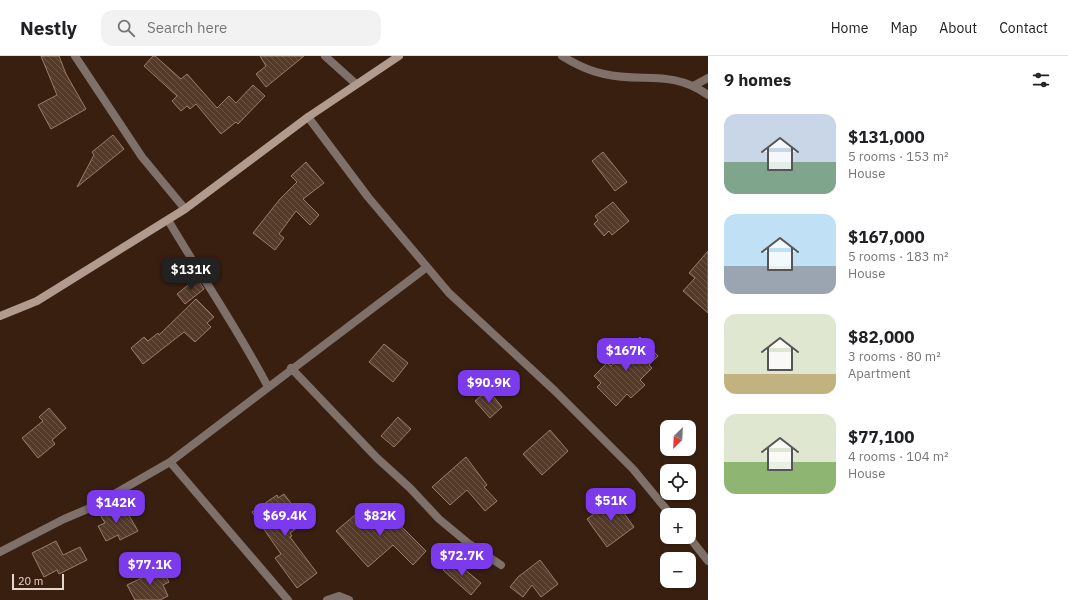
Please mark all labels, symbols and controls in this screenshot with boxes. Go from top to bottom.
search box [101,10,381,46]
text: Nestly [20,16,77,40]
icon: search [115,17,137,39]
text: Search here [147,18,227,37]
text: Home [831,19,868,37]
text: Map [890,19,917,37]
text: About [939,19,977,37]
text: Contact [999,19,1048,37]
text: 9 homes [724,69,791,91]
icon: filters [1030,69,1052,91]
text: $131,000 [848,126,925,148]
icon: home [756,130,804,178]
text: 5 rooms · 153 m² [848,148,949,165]
text: House [848,165,885,182]
text: $167,000 [848,226,925,248]
icon: home [756,230,804,278]
text: 5 rooms · 183 m² [848,248,949,265]
pin: $131K [163,257,219,291]
text: $131K [171,261,211,278]
text: House [848,265,885,282]
text: $82,000 [848,326,915,348]
icon: home [756,330,804,378]
pin: $167K [598,338,654,372]
text: $167K [606,342,646,359]
text: 3 rooms · 80 m² [848,348,941,365]
text: Apartment [848,365,911,382]
pin: $90.9K [456,370,522,404]
text: $90.9K [467,374,511,391]
north arrow [660,420,696,456]
map controls [660,420,696,588]
text: $77,100 [848,426,915,448]
icon: home [756,430,804,478]
text: 4 rooms · 104 m² [848,448,949,465]
button: locate [660,464,696,500]
text: House [848,465,885,482]
pin: $51K [587,488,635,522]
pin: $142K [88,490,144,524]
text: $51K [595,492,627,509]
text: $142K [96,494,136,511]
pin: $69.4K [252,503,318,537]
pin: $82K [356,503,404,537]
text: $69.4K [263,507,307,524]
text: $82K [364,507,396,524]
button: + [660,508,696,544]
pin: $72.7K [429,543,495,577]
text: $72.7K [440,547,484,564]
pin: $77.1K [117,552,183,586]
button: − [660,552,696,588]
text: $77.1K [128,556,172,573]
scale bar [12,572,64,591]
text: 20 m [18,574,43,588]

